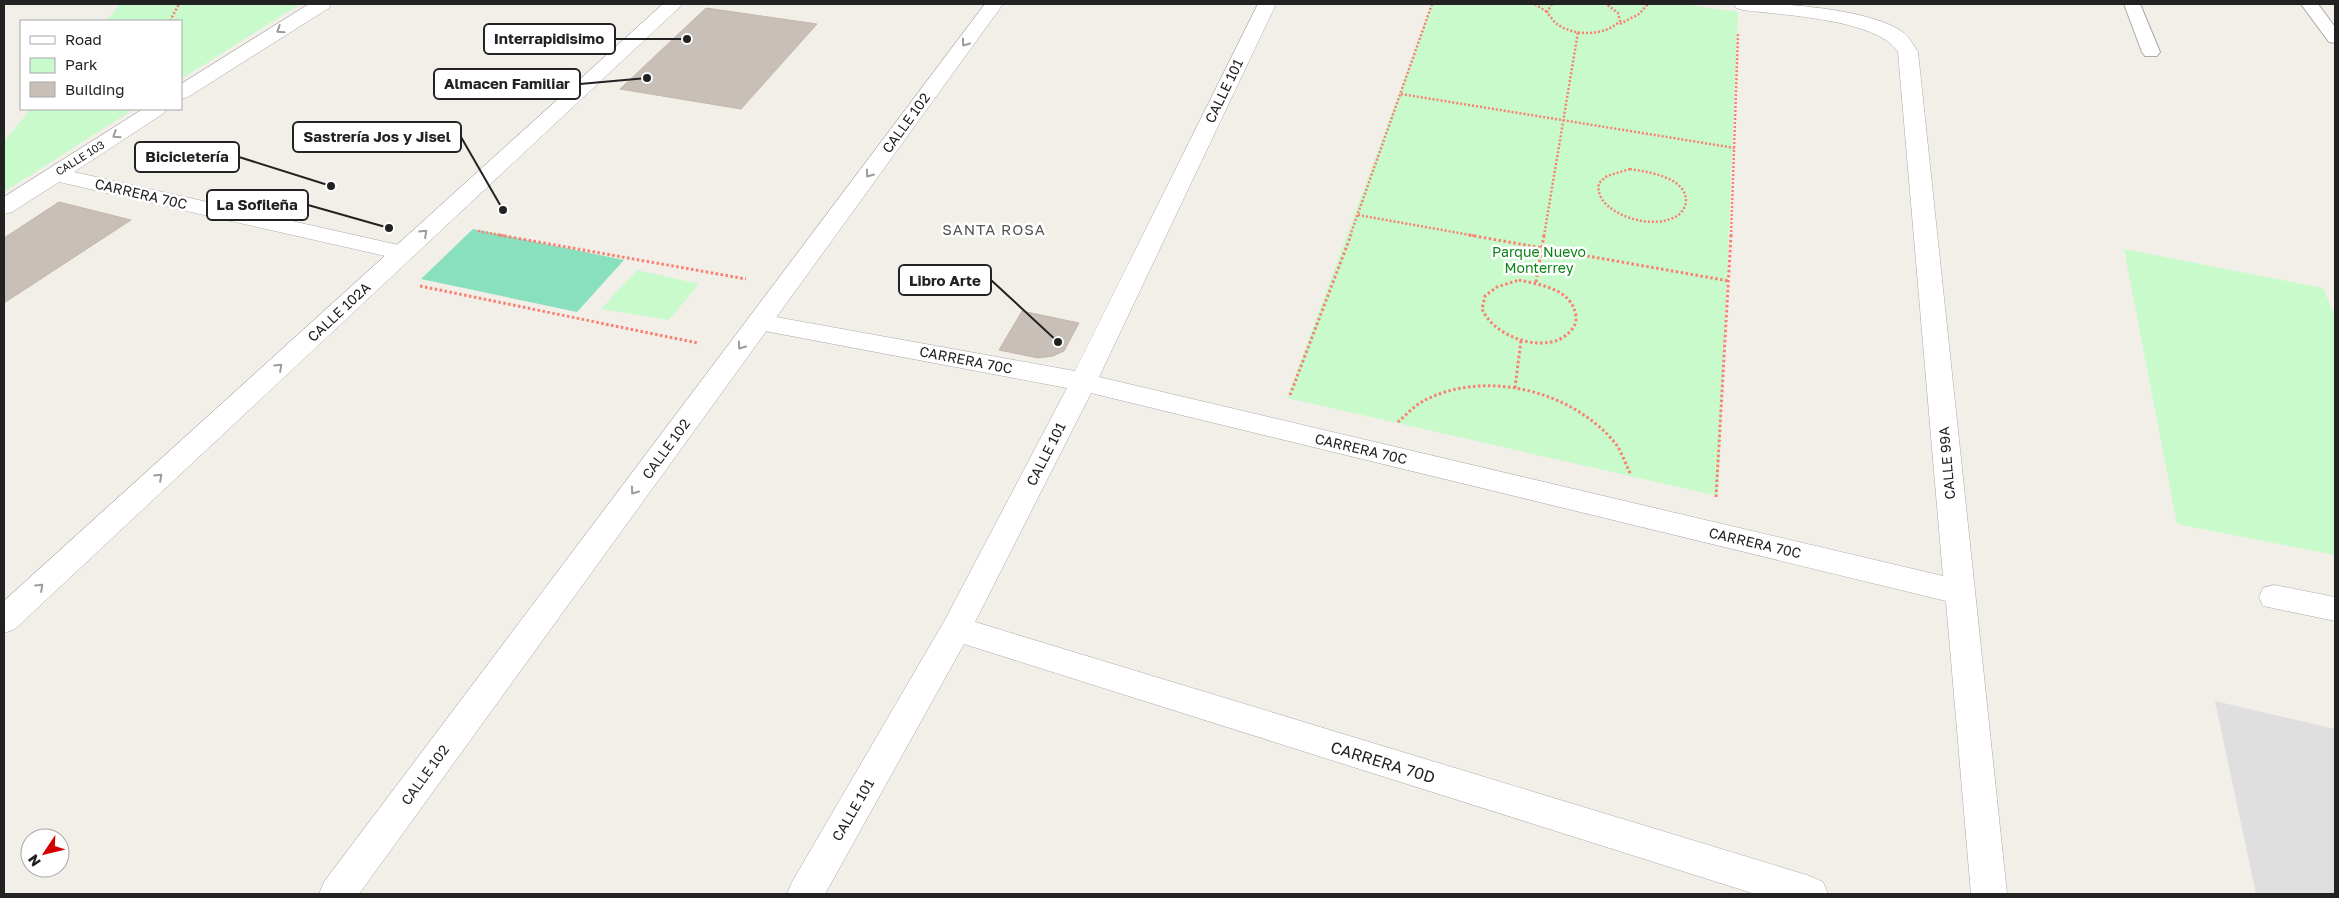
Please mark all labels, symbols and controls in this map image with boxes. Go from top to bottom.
legend [20,20,182,110]
one-way arrow [277,24,286,33]
callout: Interrapidisimo [484,24,615,54]
text: Interrapidisimo [494,29,604,47]
text: Road [65,30,102,48]
one-way arrow [963,37,971,46]
text: Park [65,55,98,73]
street label: CALLE 101 [1201,56,1246,125]
callout: Almacen Familiar [434,69,580,99]
text: Almacen Familiar [444,74,570,92]
text: Building [65,80,125,98]
street label: CALLE 102 [878,89,933,156]
callout: Sastrería Jos y Jisel [293,122,461,152]
text: Sastrería Jos y Jisel [303,127,451,145]
one-way arrow [112,129,122,138]
street label: CALLE 103 [53,137,107,178]
callout: Bicicletería [135,142,239,172]
text: Bicicletería [145,147,229,165]
one-way arrow [866,168,875,178]
street label: CARRERA 70C [93,175,189,212]
callout: La Sofileña [207,190,308,220]
text: La Sofileña [216,195,298,213]
district label: SANTA ROSA [942,220,1046,238]
one-way arrow [419,230,428,239]
park label: Parque Nuevo Monterrey [1492,243,1586,276]
callout: Libro Arte [899,265,991,295]
text: Libro Arte [909,271,981,289]
street label: CALLE 102A [304,278,374,345]
one-way arrow [738,341,747,350]
street label: CARRERA 70C [918,342,1014,377]
one-way arrow [274,364,283,373]
street label: CALLE 102 [638,415,693,482]
street label: CALLE 101 [1022,419,1069,488]
street label: CALLE 99A [1935,425,1958,500]
street label: CARRERA 70C [1313,430,1409,467]
one-way arrow [154,474,163,483]
one-way arrow [631,485,640,495]
street label: CARRERA 70C [1707,524,1803,561]
one-way arrow [34,584,43,593]
street label: CARRERA 70D [1328,737,1438,787]
street label: CALLE 102 [397,741,452,808]
street label: CALLE 101 [828,775,877,844]
north arrow [20,828,70,878]
text: N [24,852,44,870]

